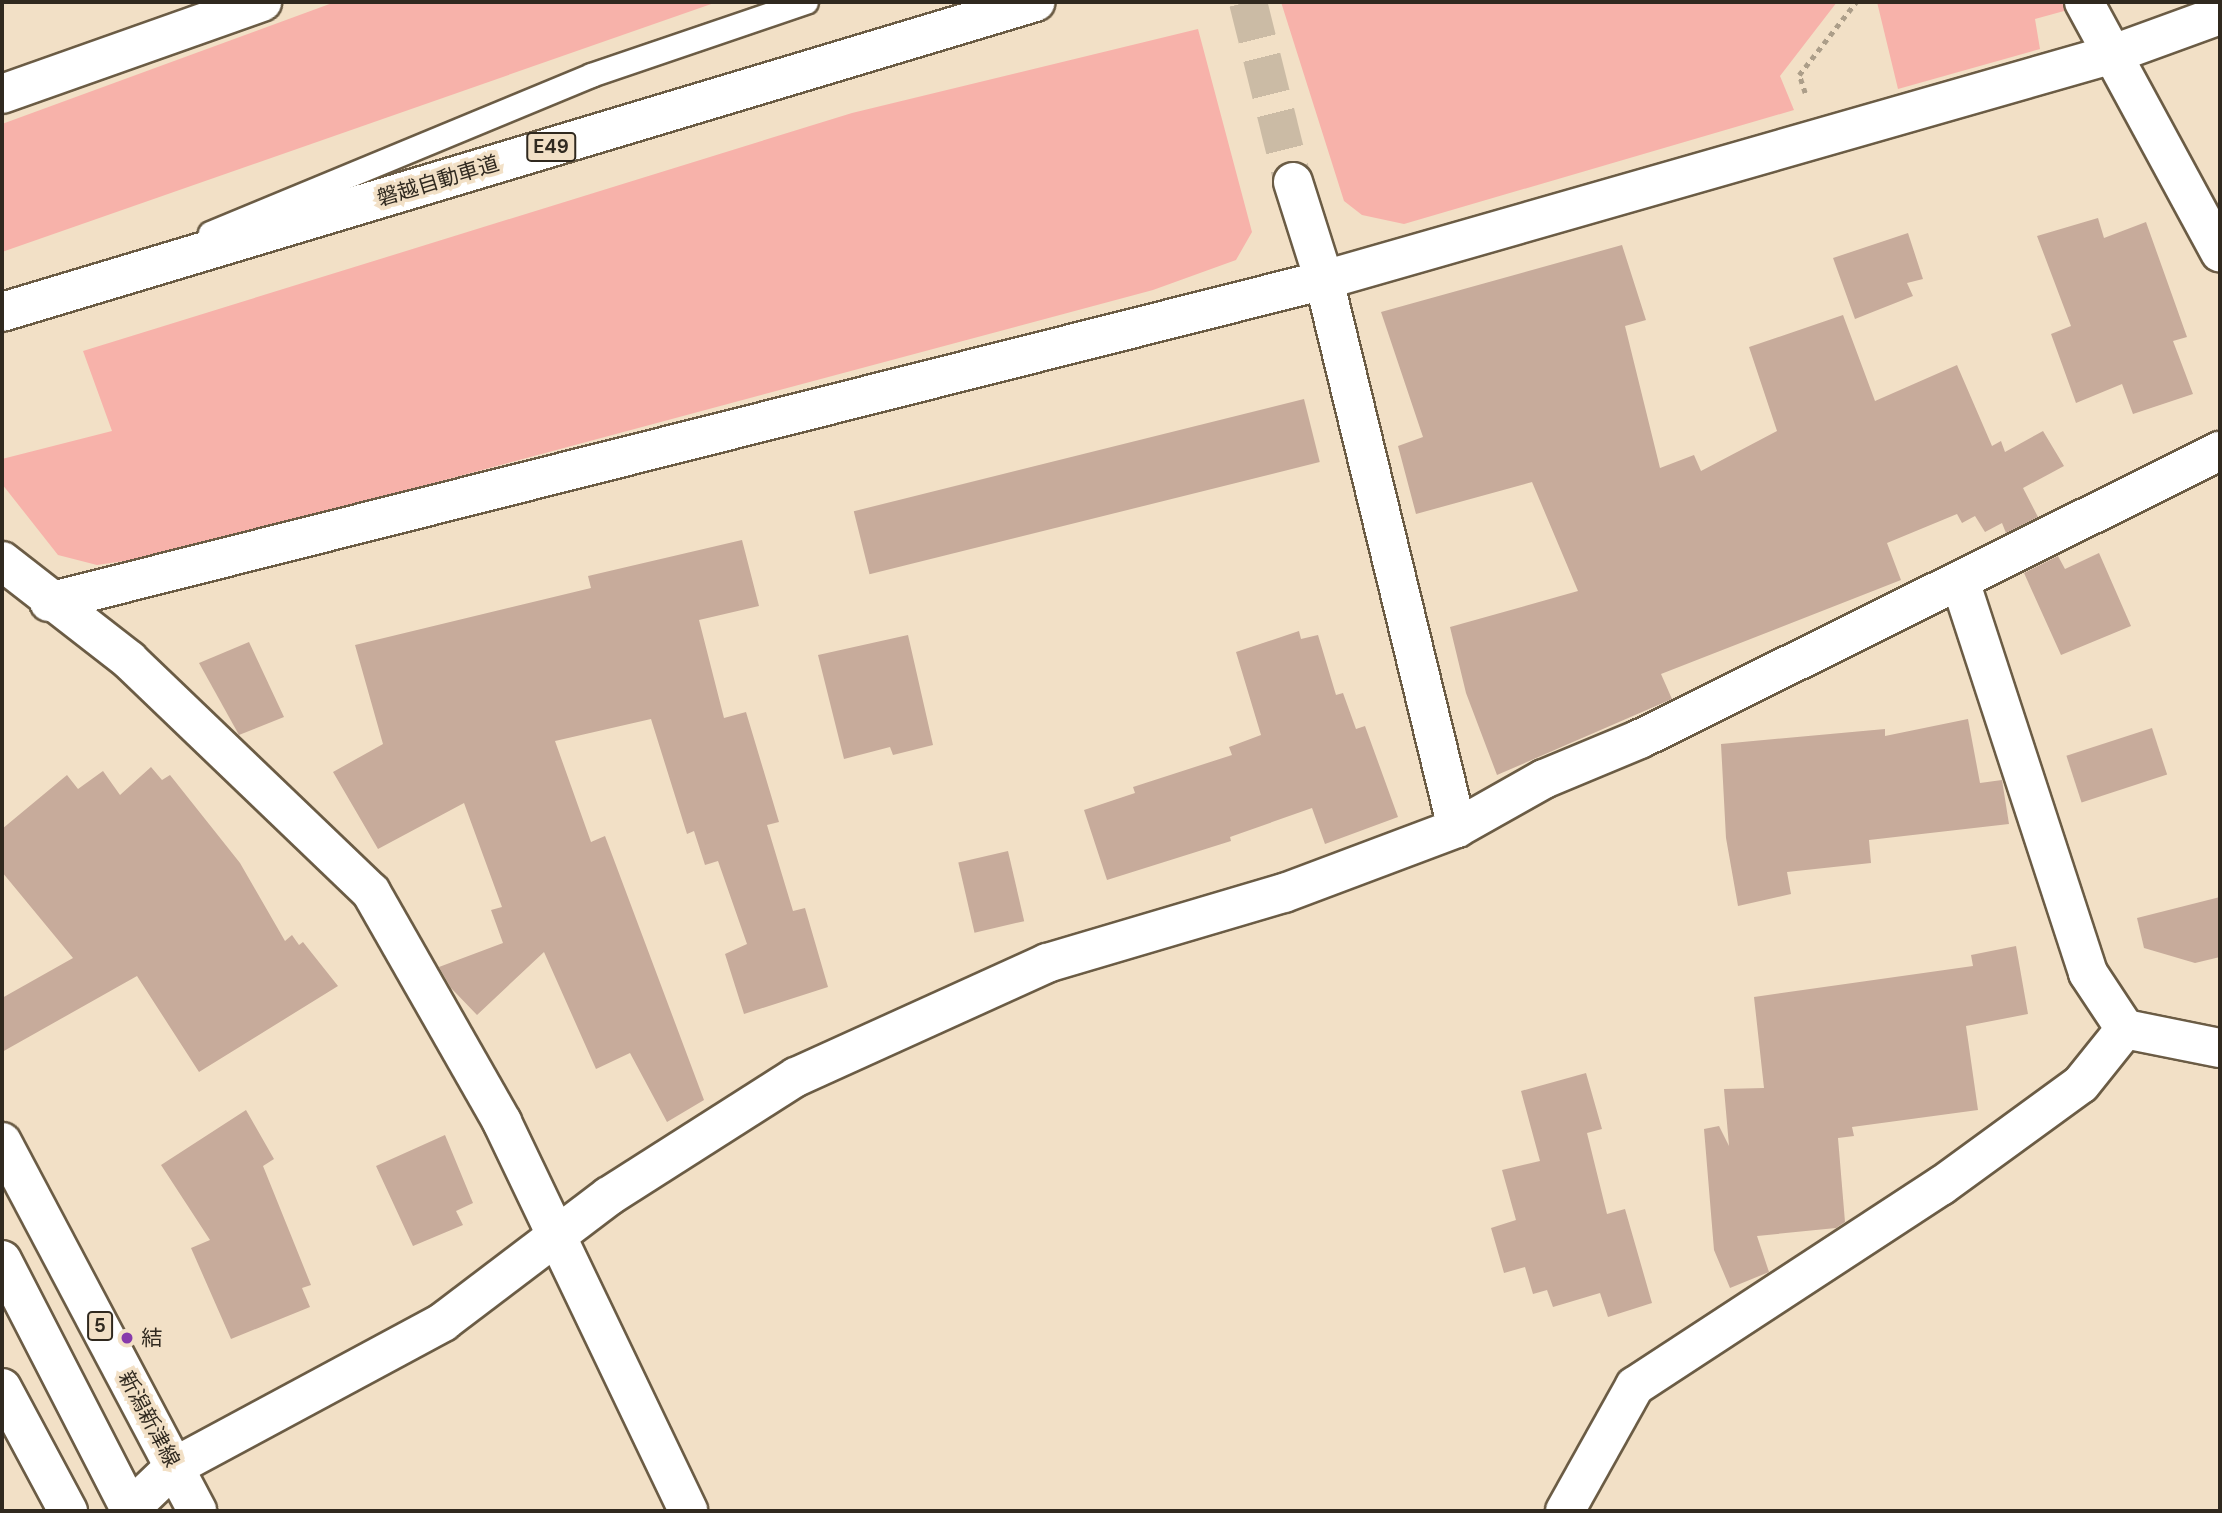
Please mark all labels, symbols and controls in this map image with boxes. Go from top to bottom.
road number: E49 [525,132,577,162]
street label: 磐越自動車道 [374,151,502,211]
road number: 5 [86,1310,114,1342]
place label: 結 [141,1325,162,1351]
marker: 結 [119,1330,135,1346]
street label: 新潟新津線 [113,1367,185,1471]

